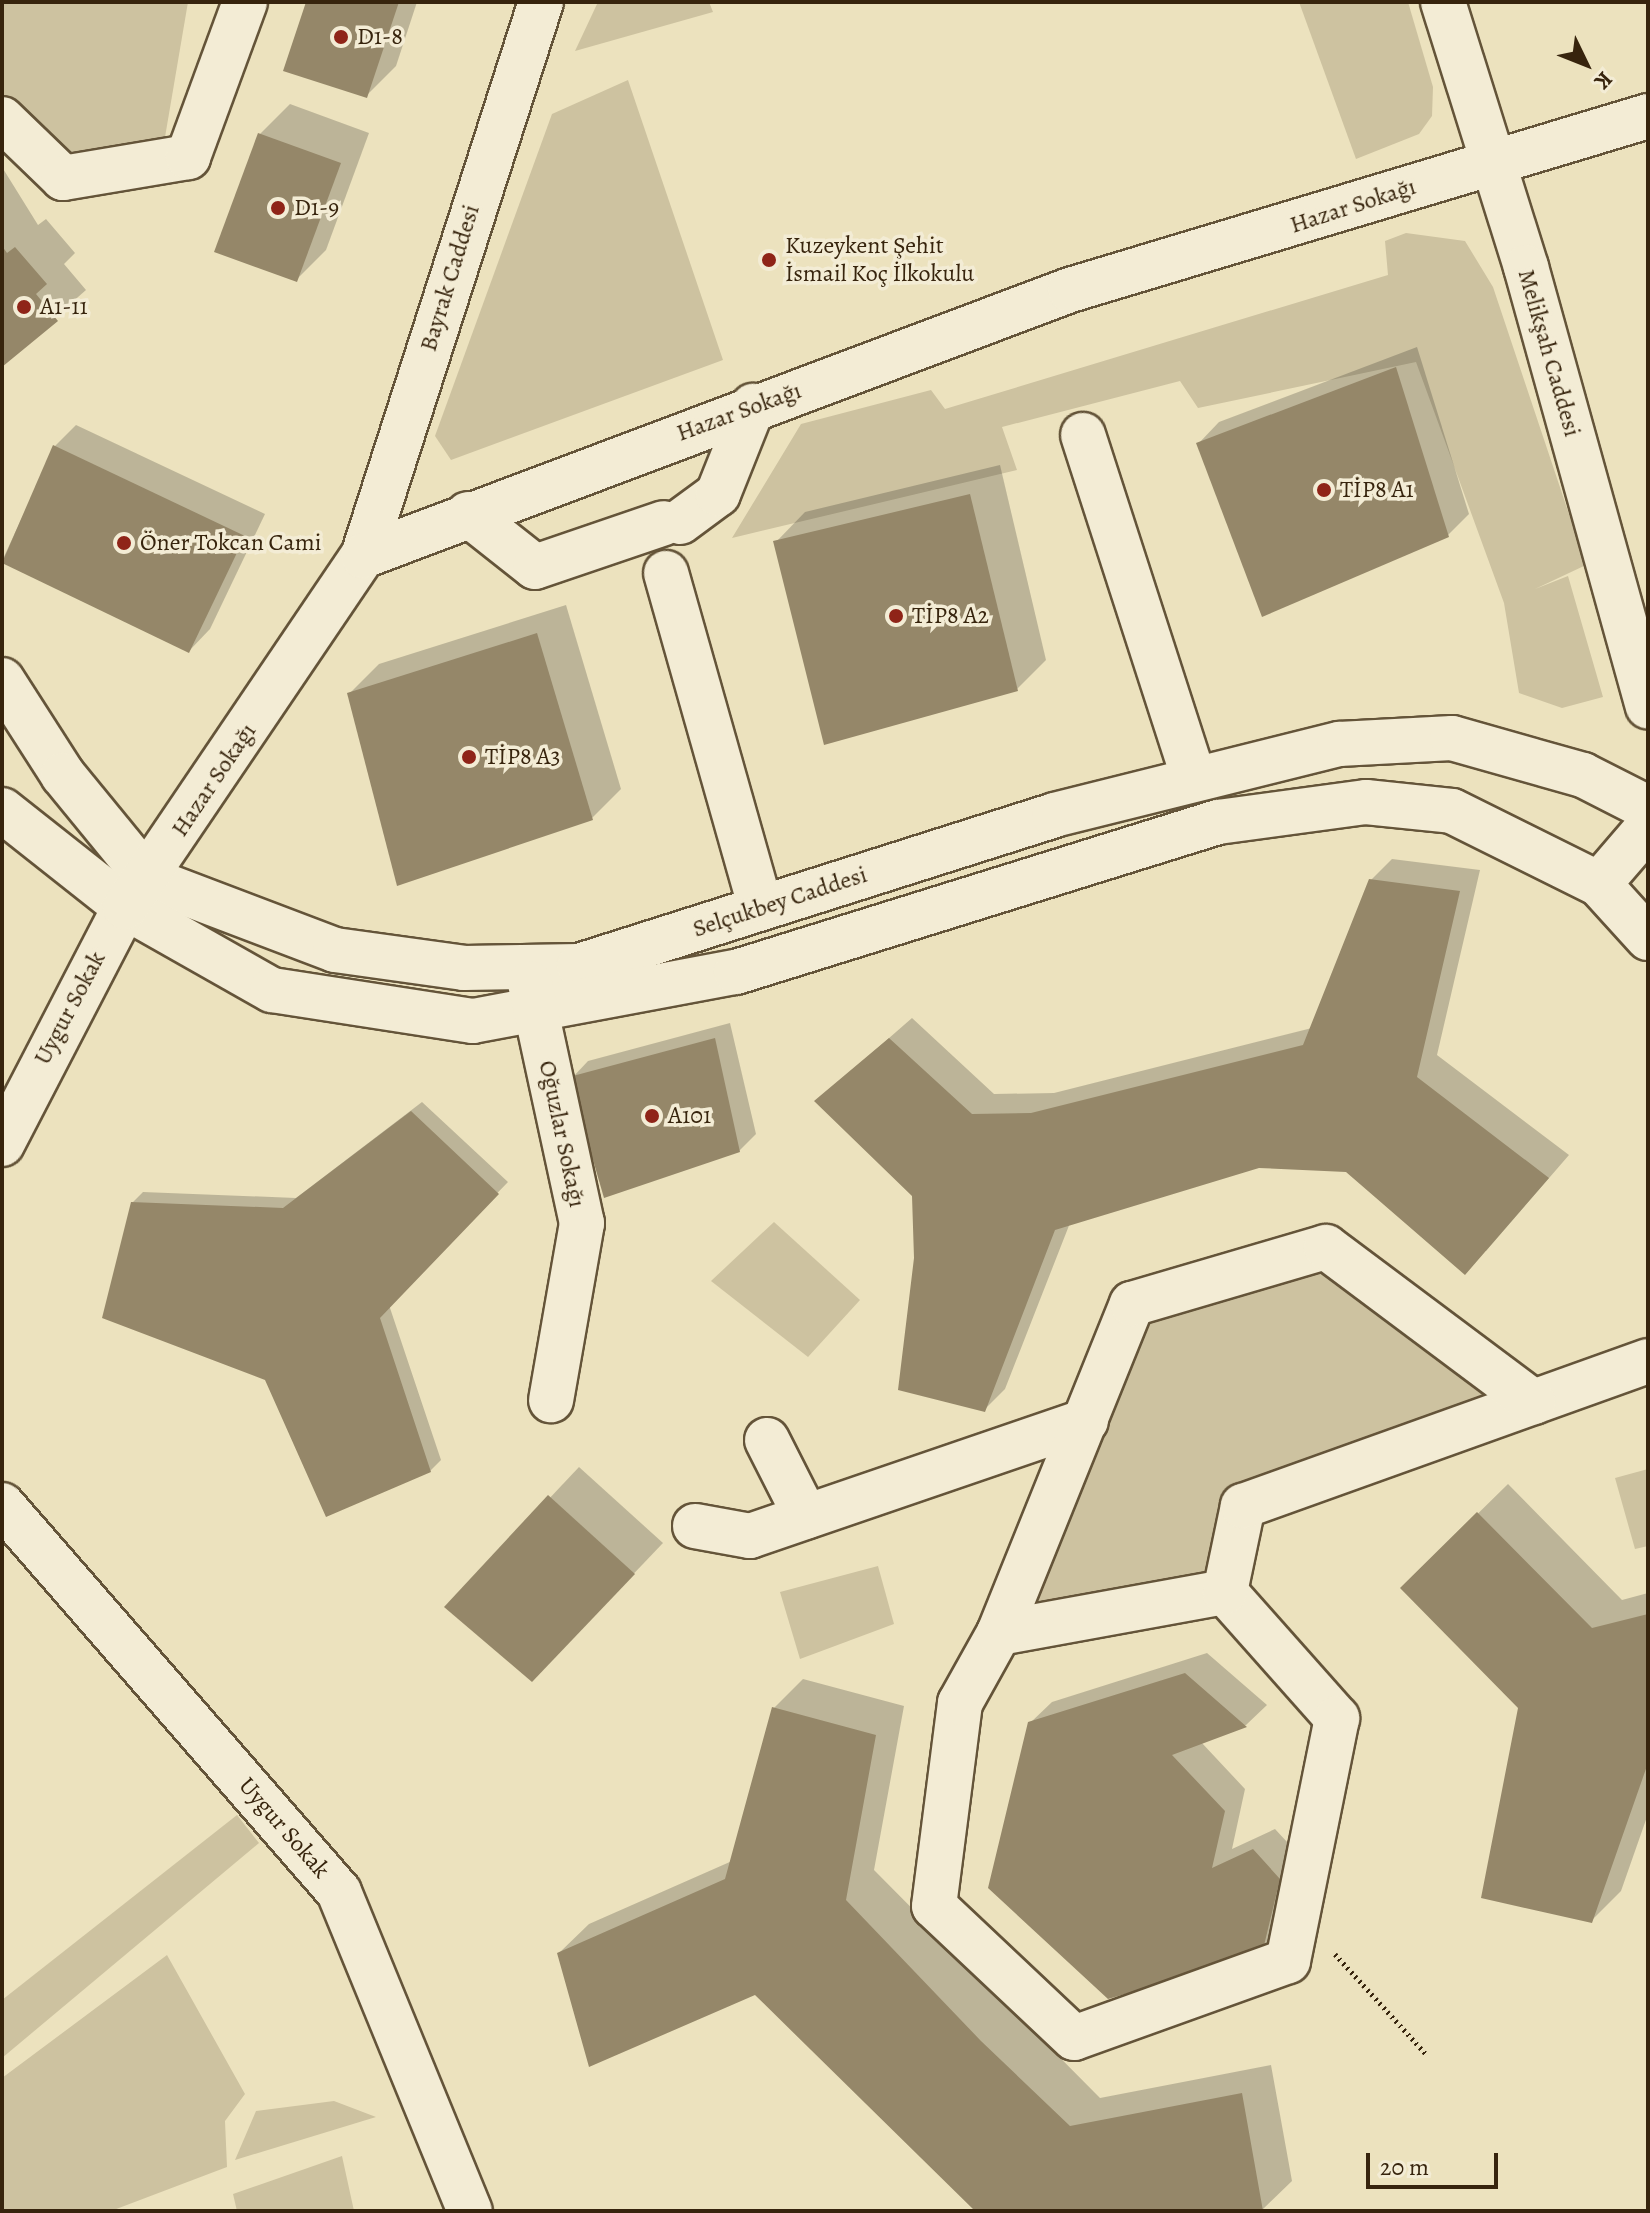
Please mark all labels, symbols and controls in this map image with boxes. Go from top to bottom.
place label: D1-8 [357,23,403,51]
north arrow [1546,24,1626,104]
marker: D1-8 [332,28,350,46]
text: K [1588,65,1619,96]
street label: Hazar Sokağı [1286,172,1420,240]
place label: D1-9 [294,194,339,222]
marker: D1-9 [269,199,287,217]
street label: Bayrak Caddesi [414,201,486,355]
place label: Kuzeykent Şehit İsmail Koç İlkokulu [785,232,974,288]
marker: Kuzeykent Şehit İsmail Koç İlkokulu [760,251,778,269]
street label: Melikşah Caddesi [1511,266,1587,440]
place label: A1-11 [40,293,88,321]
marker: A1-11 [15,298,33,316]
street label: Hazar Sokağı [673,376,805,448]
place label: TİP8 A1 [1340,476,1414,504]
marker: TİP8 A1 [1315,481,1333,499]
place label: Öner Tokcan Cami [140,529,321,557]
marker: Öner Tokcan Cami [115,534,133,552]
place label: TİP8 A2 [912,602,989,630]
marker: TİP8 A2 [887,607,905,625]
street label: Hazar Sokağı [166,718,262,842]
place label: TİP8 A3 [485,743,560,771]
marker: TİP8 A3 [460,748,478,766]
street label: Selçukbey Caddesi [689,860,871,944]
street label: Uygur Sokak [28,946,112,1070]
street label: Oğuzlar Sokağı [532,1058,592,1210]
place label: A101 [668,1102,711,1130]
marker: A101 [643,1107,661,1125]
street label: Uygur Sokak [232,1772,336,1884]
scale bar [1370,2137,1502,2187]
text: 20 m [1380,2151,1429,2183]

